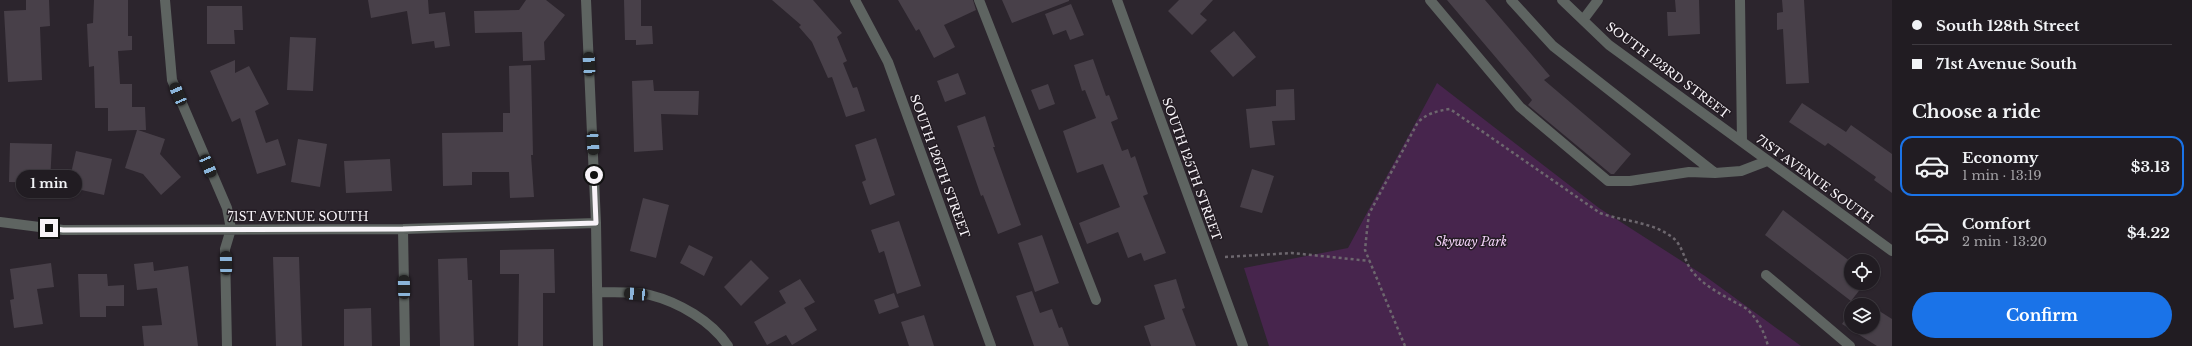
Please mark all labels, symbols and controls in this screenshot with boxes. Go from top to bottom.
text: South 128th Street [1936,16,2079,35]
street label: SOUTH 123RD STREET [1603,19,1733,122]
car [582,52,596,76]
text: 71st Avenue South [1936,54,2077,73]
car [168,81,188,107]
street label: SOUTH 126TH STREET [907,92,973,240]
street label: SOUTH 125TH STREET [1159,95,1225,243]
text: Choose a ride [1912,101,2041,123]
car [586,131,600,155]
street label: 71ST AVENUE SOUTH [1754,131,1876,227]
icon: car [1914,148,1950,184]
text: Economy [1962,148,2039,167]
car [198,153,218,179]
text: $3.13 [2131,157,2170,176]
route start [585,166,603,184]
text: 1 min · 13:19 [1962,167,2042,184]
callout: 1 min [16,170,82,198]
text: 1 min [30,175,68,192]
street label: 71ST AVENUE SOUTH [227,209,369,224]
icon: car [1914,214,1950,250]
text: Comfort [1962,214,2030,233]
route end [40,219,58,237]
text: $4.22 [2127,223,2170,242]
text: 2 min · 13:20 [1962,233,2047,250]
park label: Skyway Park [1435,234,1507,249]
car [220,251,232,275]
map controls [1844,254,1880,334]
button: locate [1844,254,1880,290]
car [398,275,410,299]
car [624,287,648,301]
button: Confirm [1912,292,2172,338]
button: layers [1844,298,1880,334]

